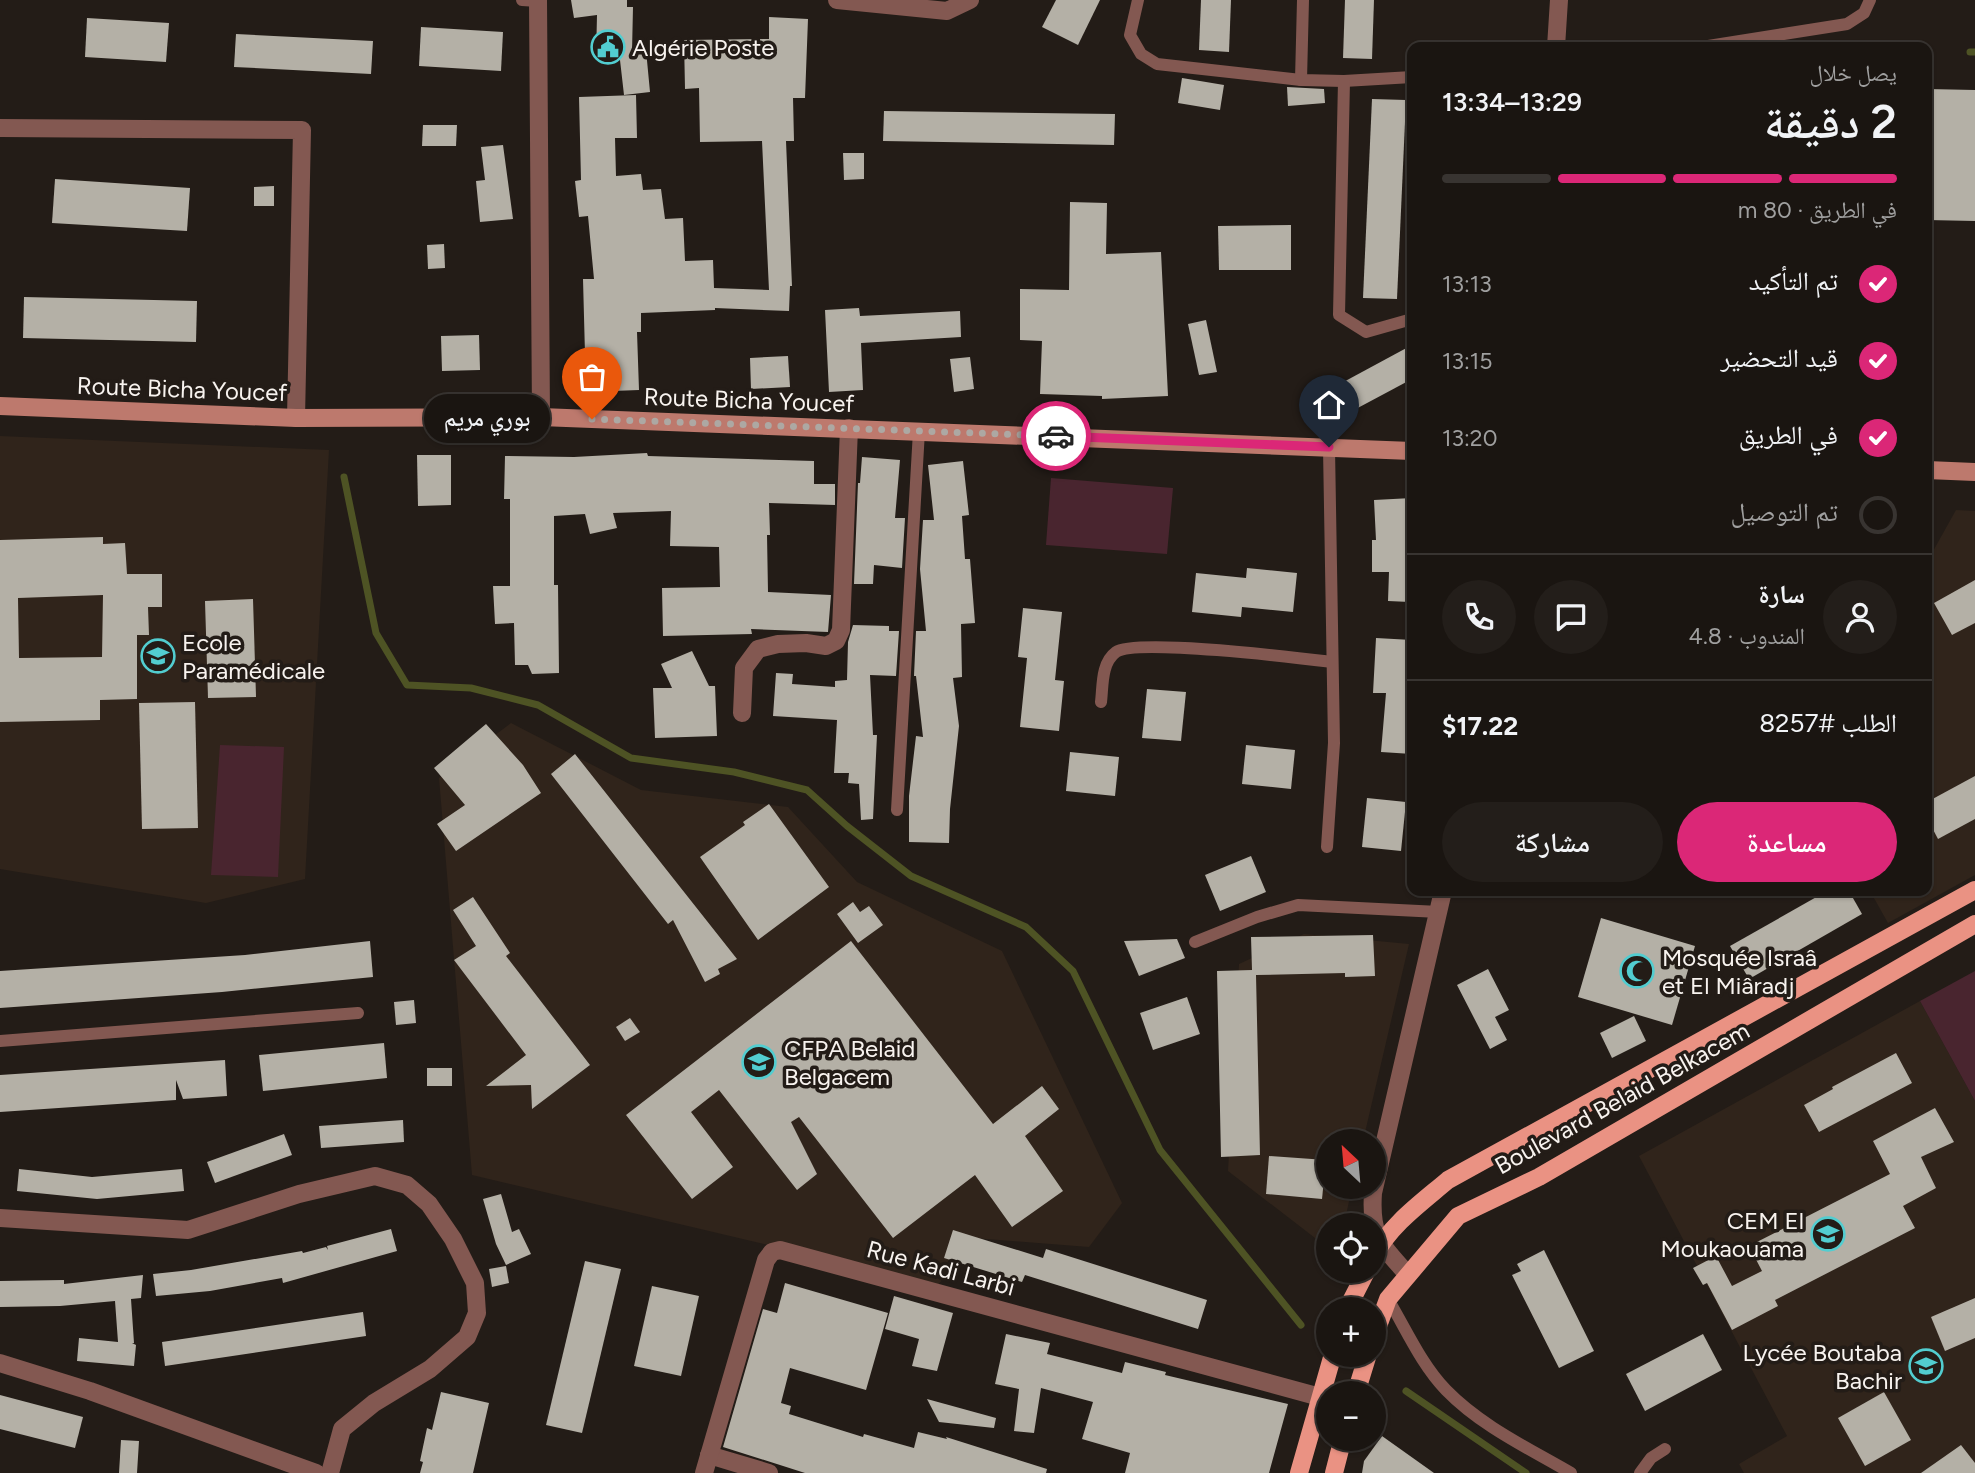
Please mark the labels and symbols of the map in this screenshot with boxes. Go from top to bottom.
public building icon: Algérie Poste [589,28,627,66]
place label: Algérie Poste [632,33,774,62]
pin [562,347,622,419]
street label: Route Bicha Youcef [76,371,288,407]
pin [1299,375,1359,447]
street label: Route Bicha Youcef [643,382,855,418]
callout: بوري مريم [424,394,550,444]
courier [1021,401,1091,471]
place label: Ecole Paramédicale [182,628,325,685]
school or university icon: Ecole Paramédicale [139,637,177,675]
place label: Mosquée Israâ et El Miâradj [1662,943,1817,1000]
mosque icon: Mosquée Israâ et El Miâradj [1618,952,1656,990]
street label: Boulevard Belaid Belkacem [1490,1016,1754,1180]
place label: CFPA Belaid Belgacem [784,1034,915,1091]
school or university icon: CFPA Belaid Belgacem [740,1043,778,1081]
north arrow [1316,1129,1386,1199]
place label: CEM El Moukaouama [1661,1206,1804,1263]
school or university icon: CEM El Moukaouama [1809,1215,1847,1253]
street label: Rue Kadi Larbi [864,1234,1018,1302]
place label: Lycée Boutaba Bachir [1743,1338,1902,1395]
school or university icon: Lycée Boutaba Bachir [1907,1347,1945,1385]

